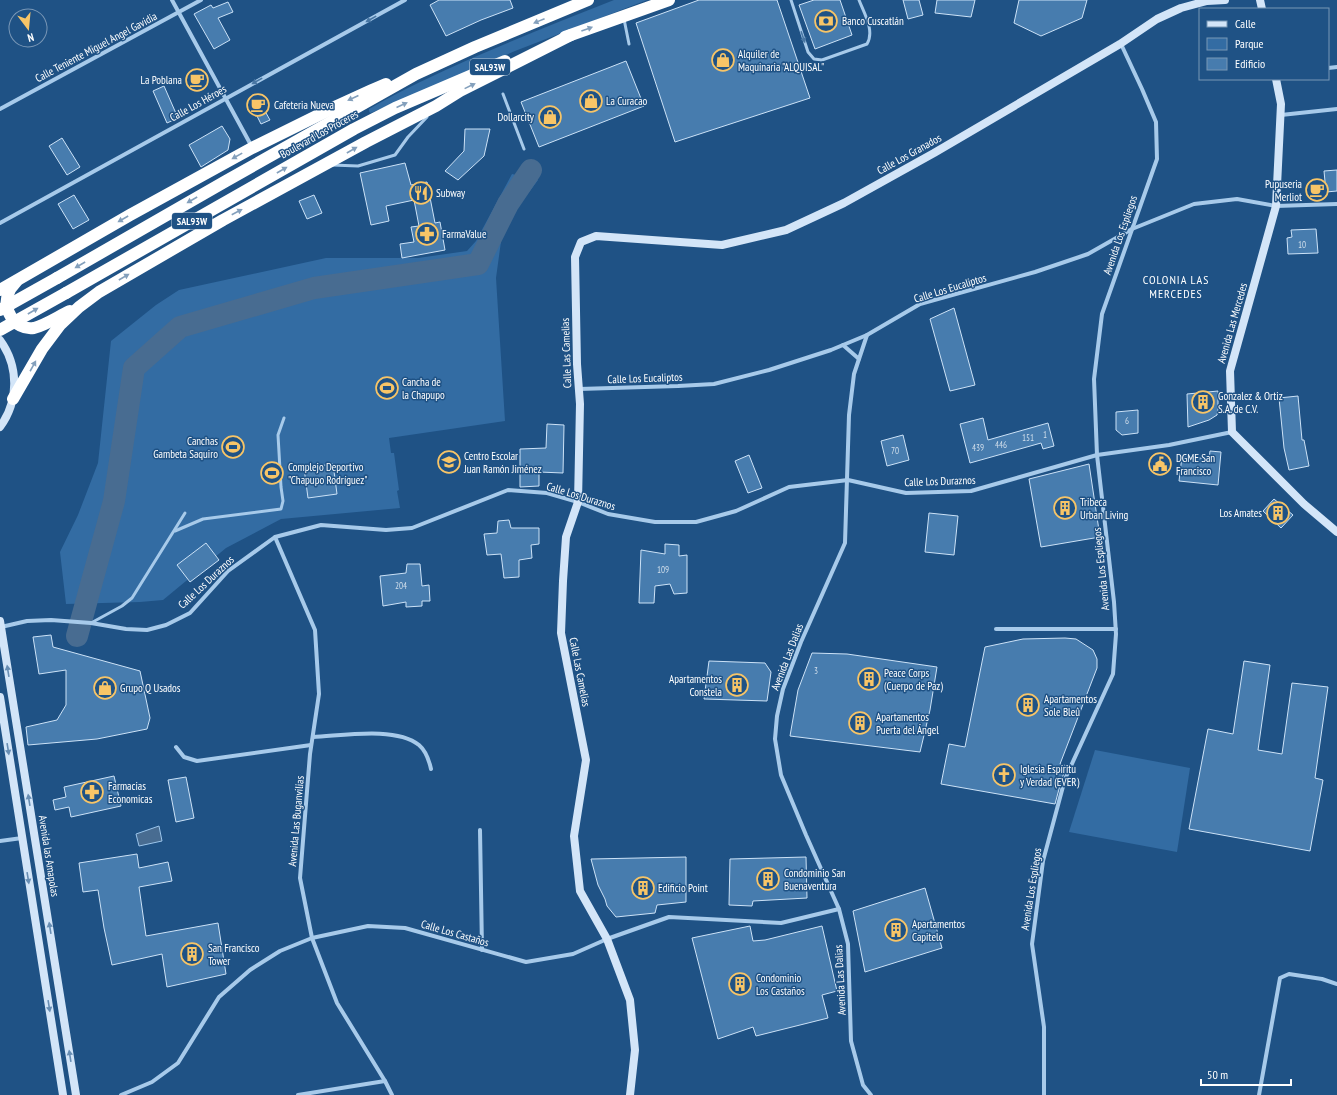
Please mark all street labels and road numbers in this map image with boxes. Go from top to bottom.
street label: Calle Teniente Miguel Angel Gavidia [33,9,159,85]
road number: SAL93W [470,59,510,75]
street label: Calle Los Héroes [167,82,229,124]
street label: Boulevard Los Próceres [277,107,361,161]
street label: Calle Los Granados [874,130,944,177]
street label: Avenida Los Espliegos [1100,193,1140,277]
road number: SAL93W [172,213,212,229]
street label: Calle Los Eucaliptos [912,270,988,306]
street label: Avenida Las Mercedes [1214,281,1250,365]
street label: Calle Las Camelias [558,317,574,388]
street label: Calle Los Eucaliptos [607,370,683,386]
street label: Calle Los Duraznos [904,473,976,489]
street label: Calle Los Duraznos [545,479,617,513]
street label: Avenida Los Espliegos [1090,527,1112,611]
street label: Calle Los Duraznos [175,552,237,611]
street label: Avenida Las Dalias [768,621,806,692]
street label: Calle Las Camelias [566,636,594,708]
street label: Avenida Las Buganvilias [285,775,307,867]
street label: Avenida las Amapolas [36,814,62,898]
street label: Avenida Los Espliegos [1018,847,1044,931]
street label: Calle Los Castaños [419,917,491,949]
street label: Avenida Las Dalias [831,944,849,1016]

